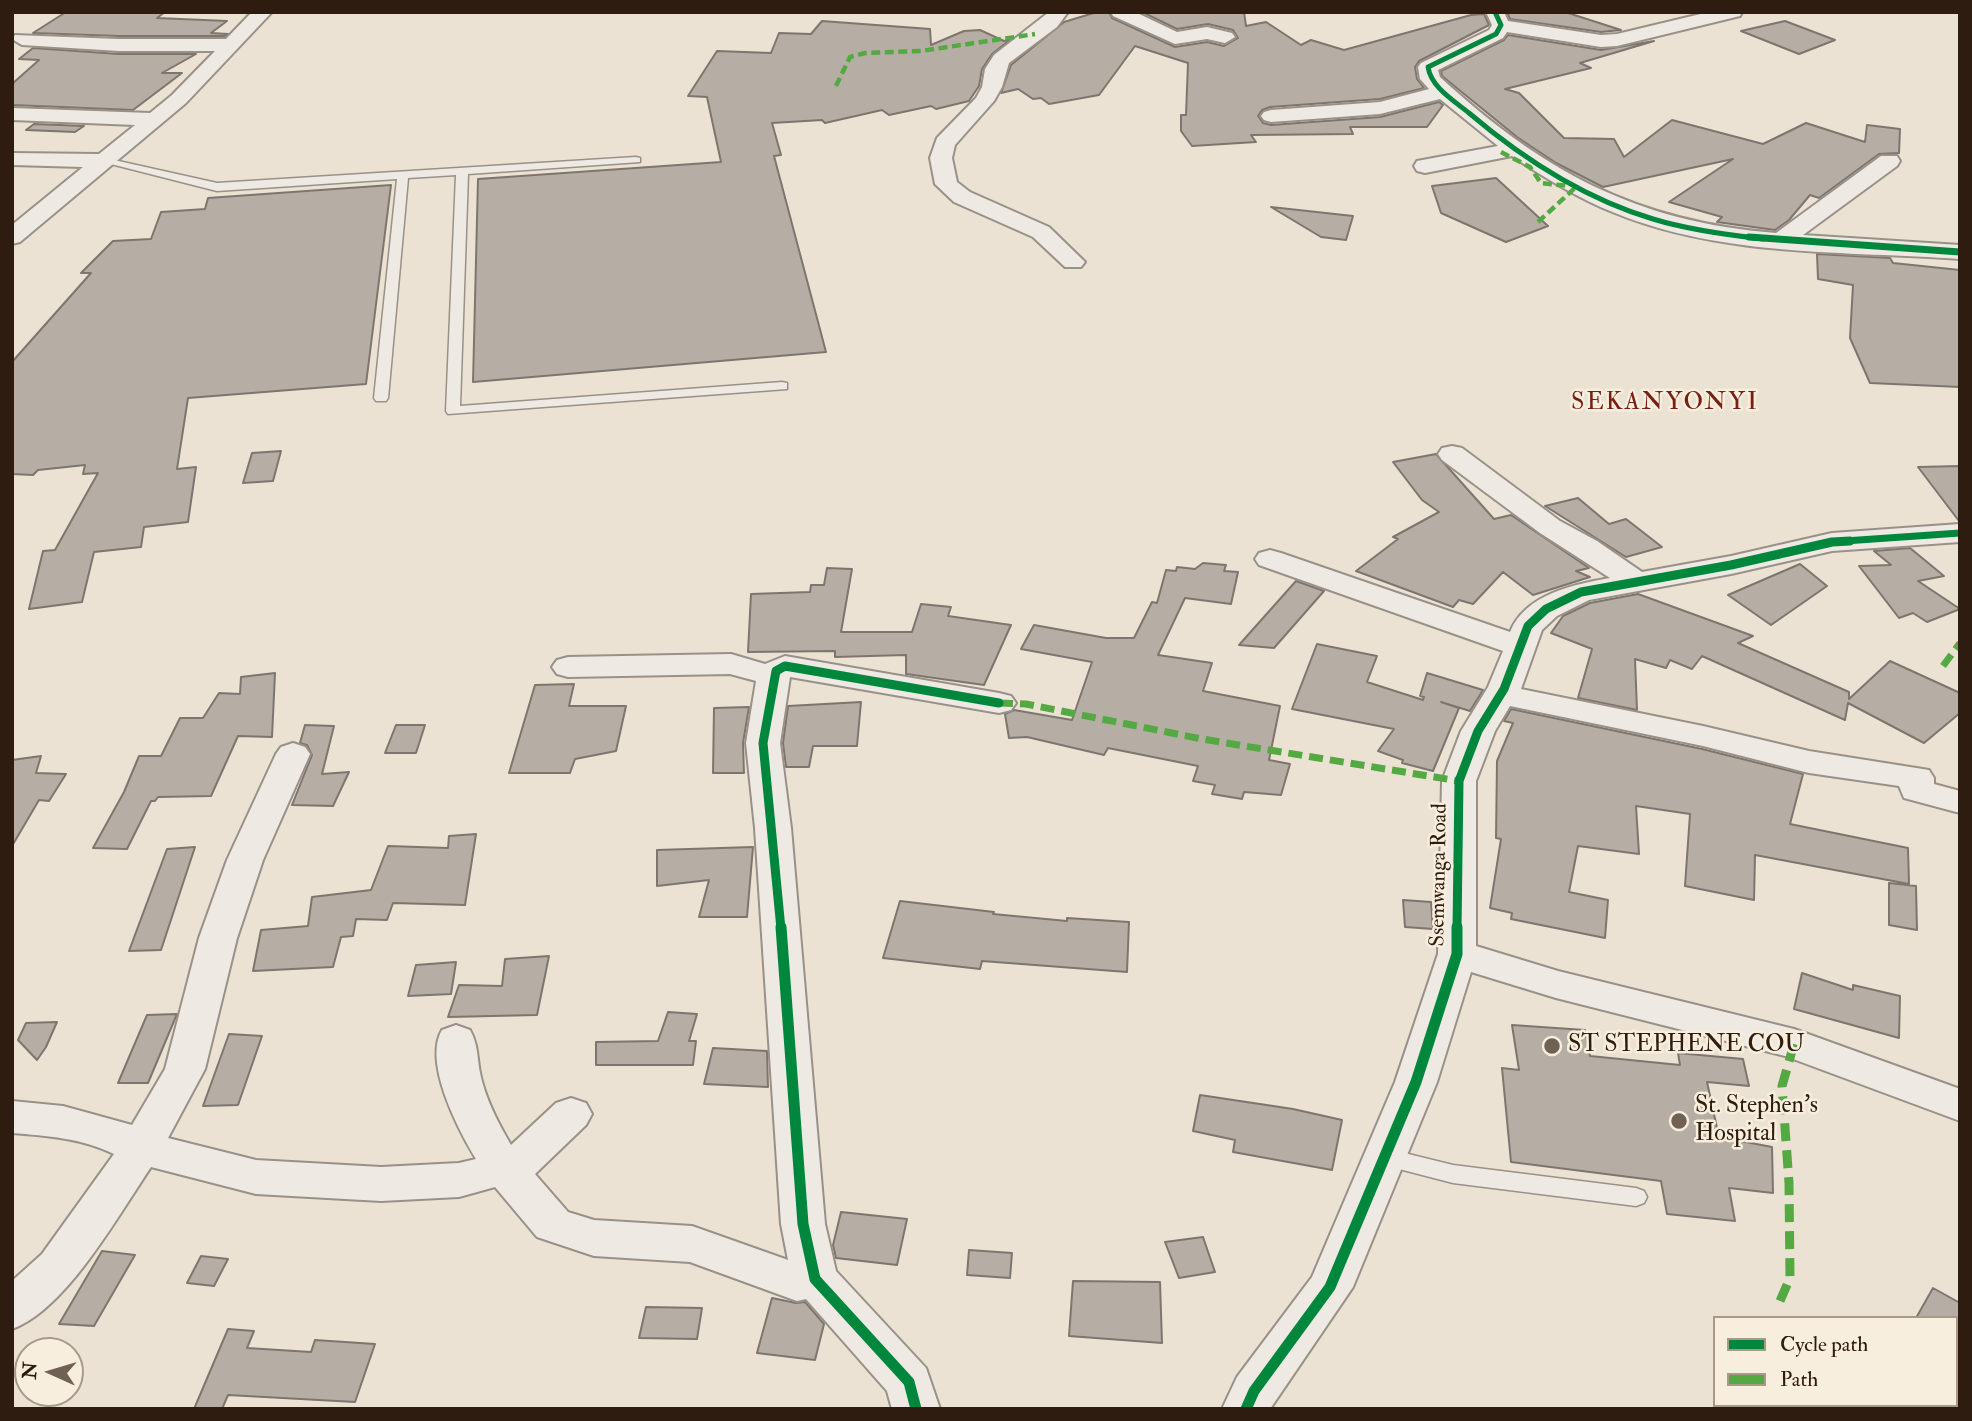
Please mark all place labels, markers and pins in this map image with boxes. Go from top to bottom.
place label: ST STEPHENE COU [1568,1032,1805,1060]
marker: ST STEPHENE COU [1542,1036,1562,1056]
place label: St. Stephen's Hospital [1695,1093,1818,1149]
marker: St. Stephen's Hospital [1669,1111,1689,1131]

